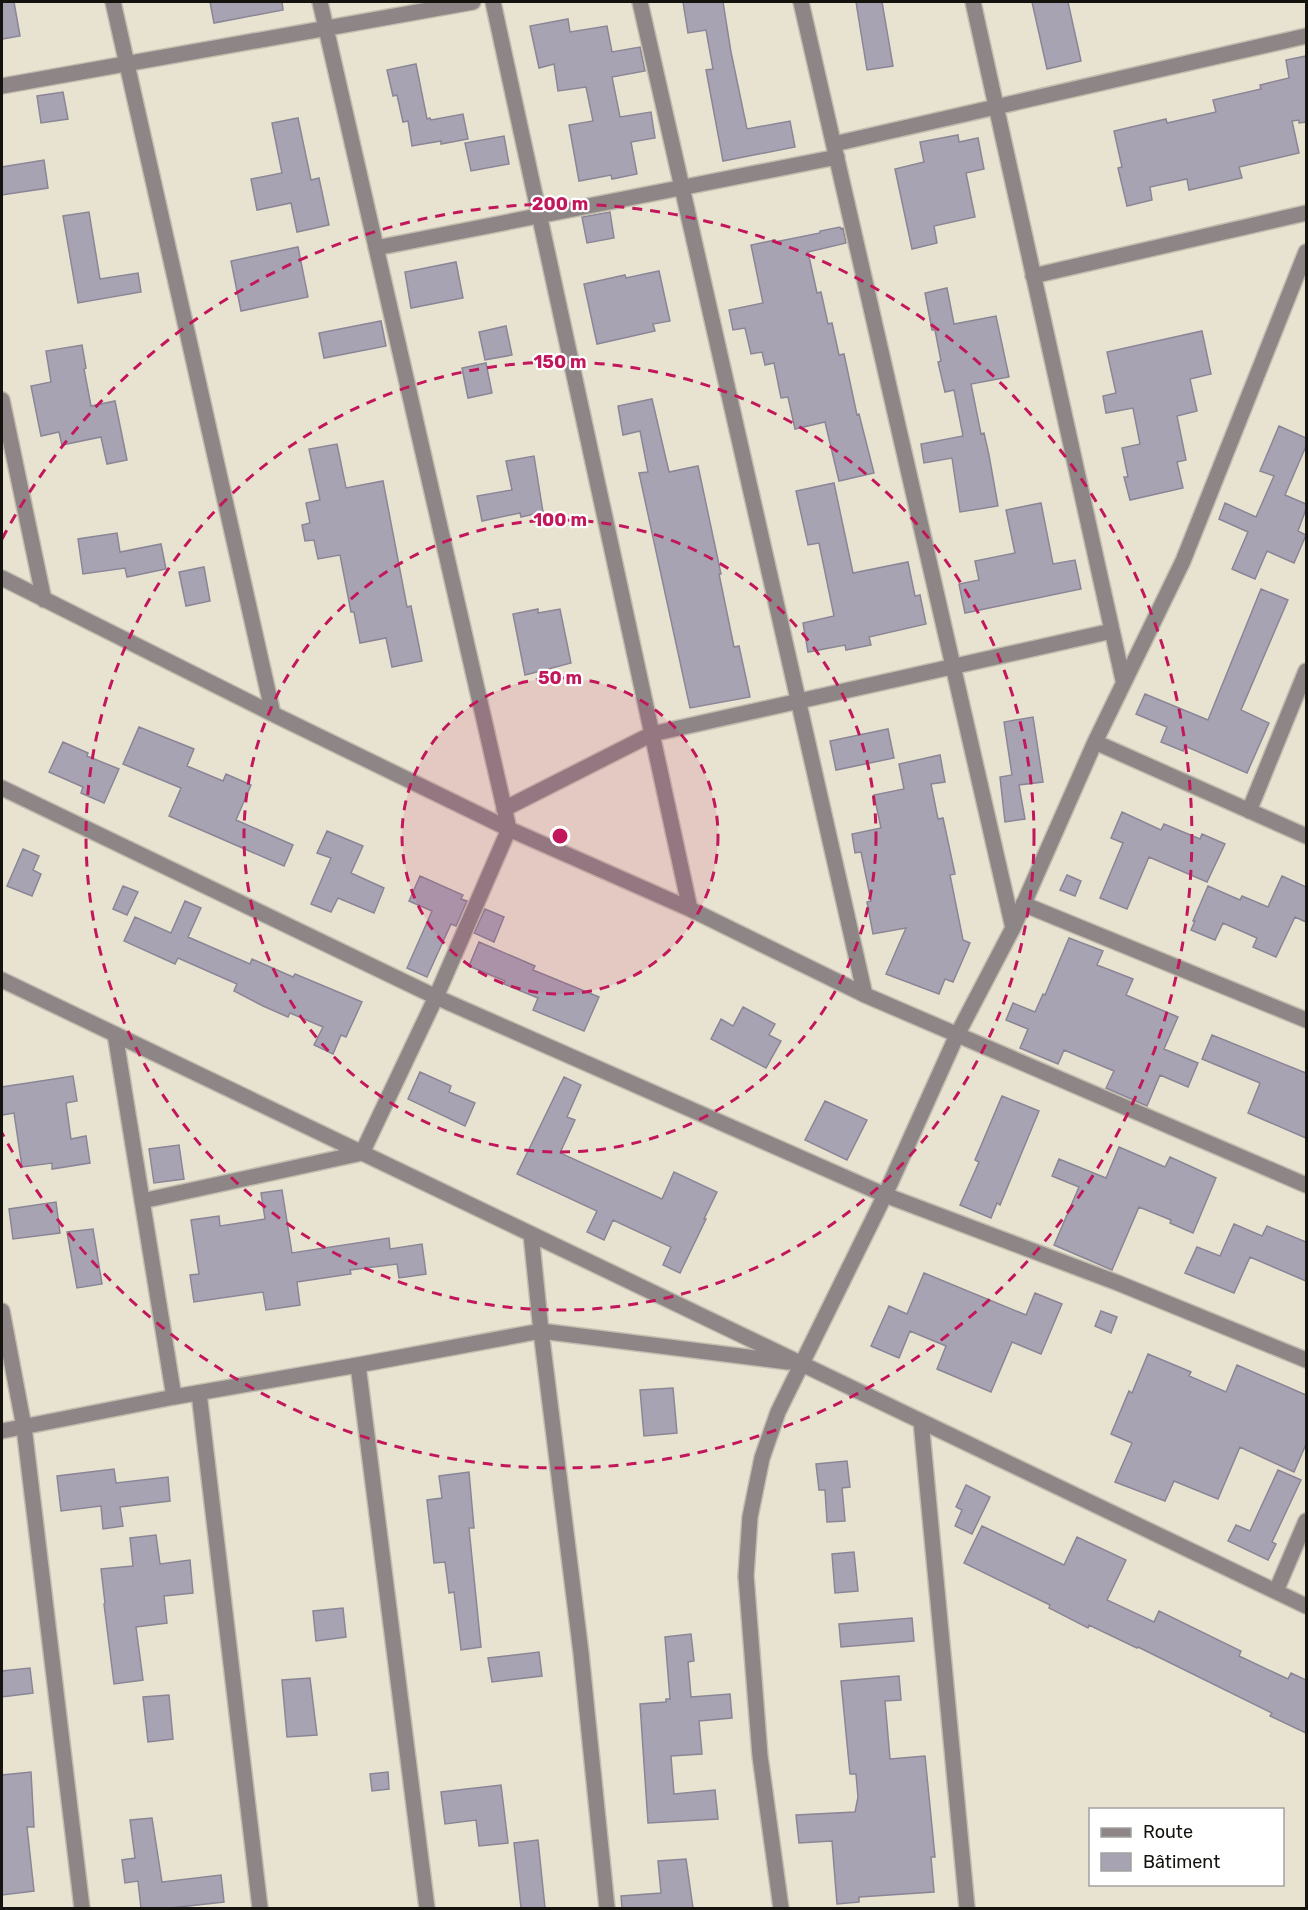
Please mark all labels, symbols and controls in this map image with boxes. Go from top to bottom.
text: 200 m [532,193,588,215]
text: 150 m [533,351,587,373]
text: 100 m [533,509,587,531]
text: 50 m [538,667,582,689]
centre of rings [550,826,570,846]
legend [1089,1808,1284,1886]
text: Route [1143,1821,1193,1843]
text: Bâtiment [1143,1851,1220,1873]

